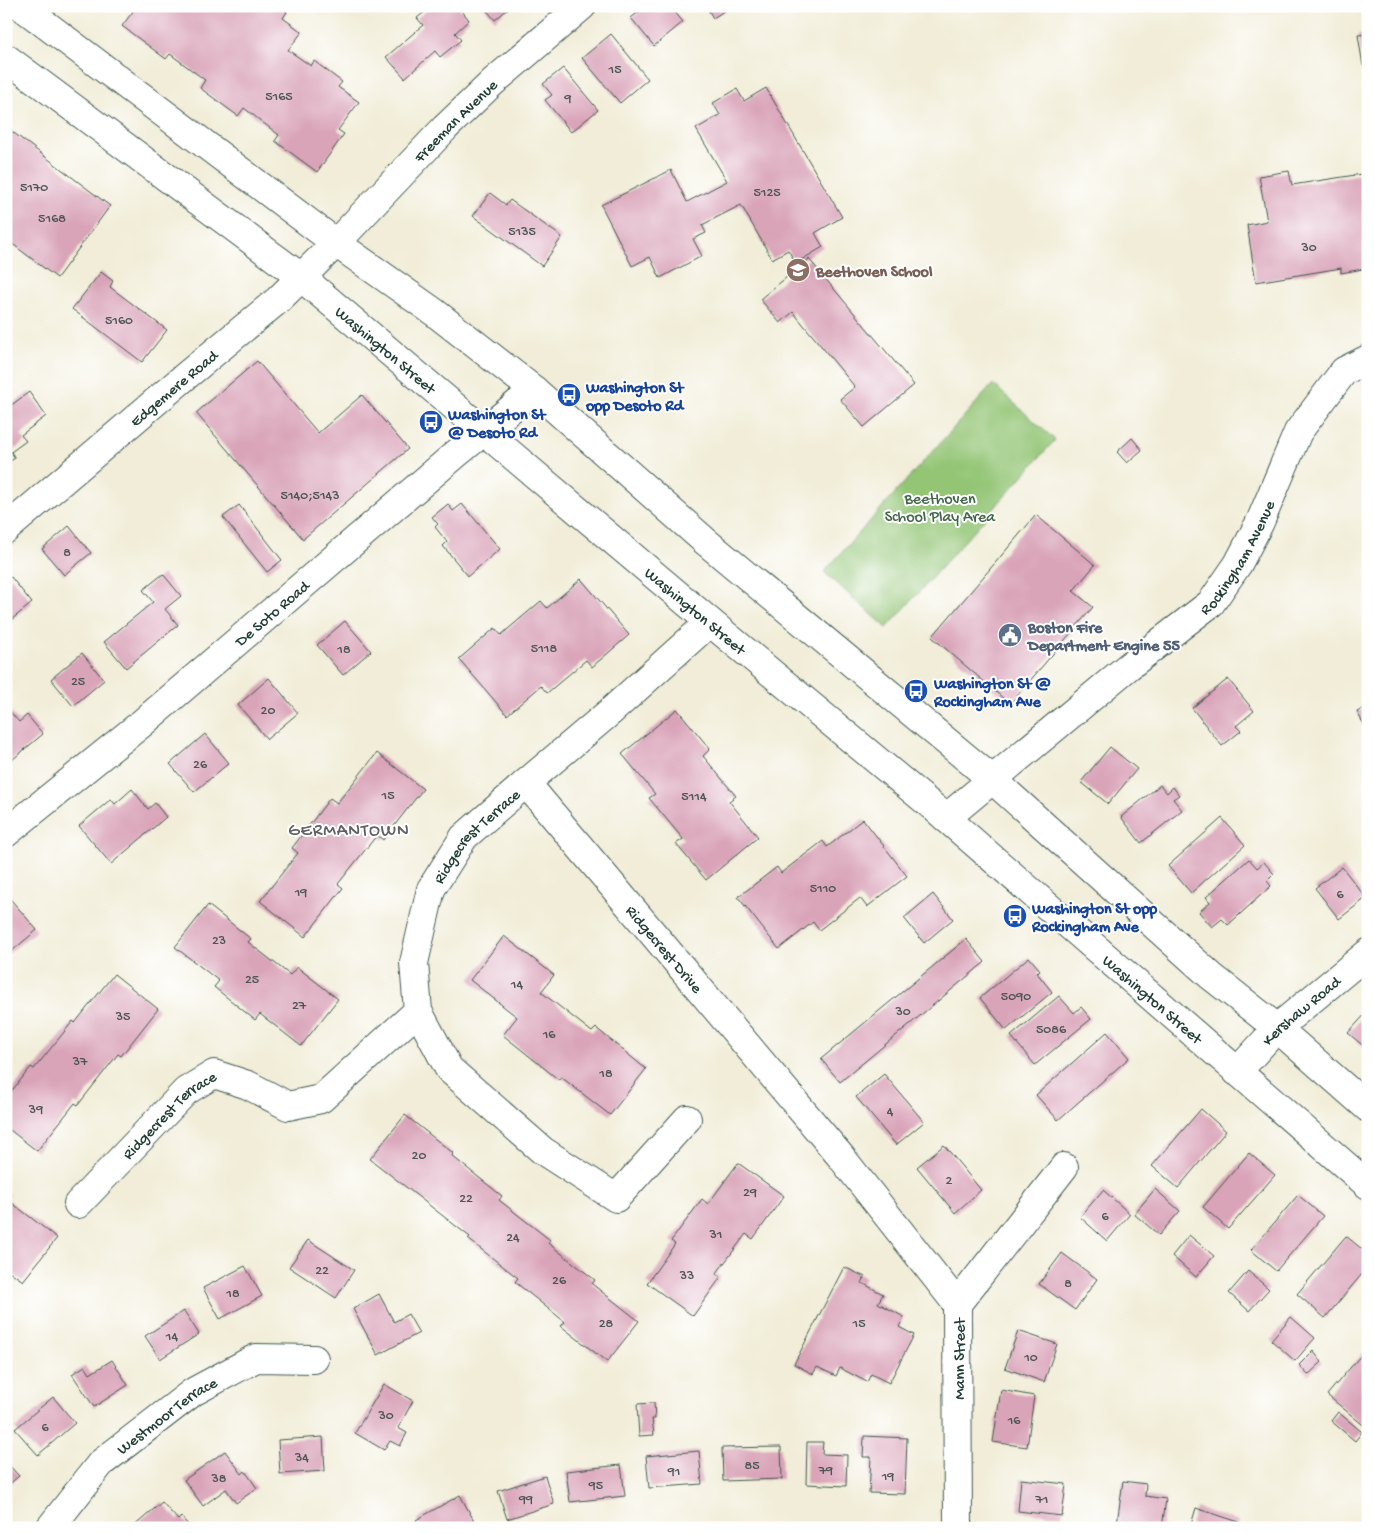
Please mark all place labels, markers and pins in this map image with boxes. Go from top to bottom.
school or university icon: Beethoven School [785,257,811,283]
place label: Beethoven School [815,264,933,283]
place label: Washington St opp Desoto Rd [585,380,685,417]
bus stop icon: Washington St opp Desoto Rd [556,382,582,408]
place label: Washington St @ Desoto Rd [447,407,547,444]
bus stop icon: Washington St @ Desoto Rd [418,409,444,435]
place label: Boston Fire Department Engine 55 [1026,620,1180,657]
public building icon: Boston Fire Department Engine 55 [997,622,1023,648]
place label: Washington St @ Rockingham Ave [933,676,1051,713]
bus stop icon: Washington St @ Rockingham Ave [903,678,929,704]
place label: Washington St opp Rockingham Ave [1031,901,1157,938]
bus stop icon: Washington St opp Rockingham Ave [1002,903,1028,929]

